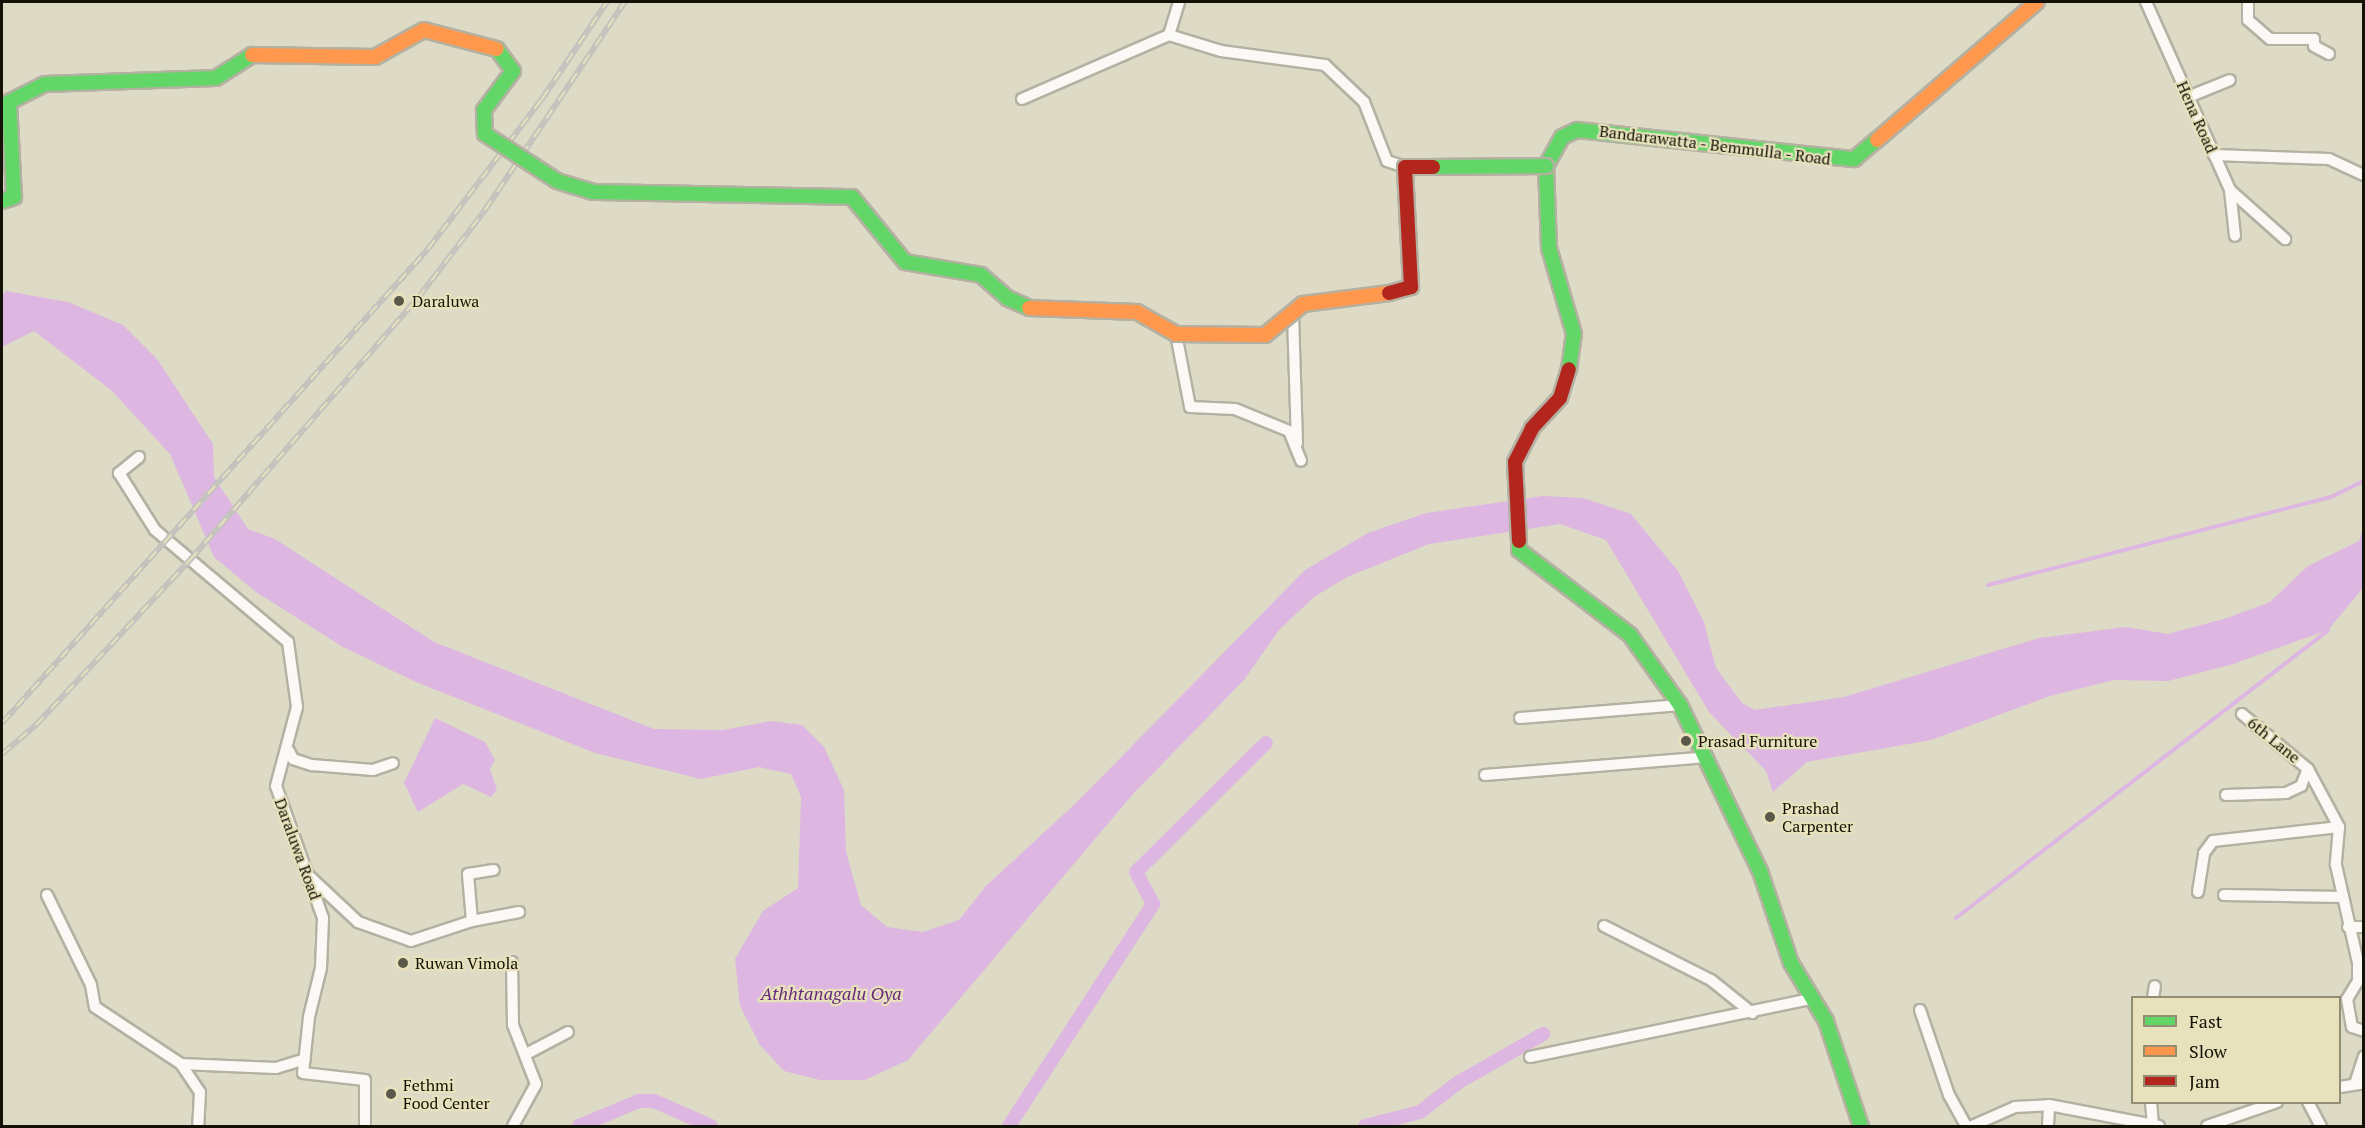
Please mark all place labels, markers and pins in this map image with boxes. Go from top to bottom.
place label: Daraluwa [412,291,479,311]
marker: Daraluwa [390,292,408,310]
place label: Prasad Furniture [1698,731,1817,751]
marker: Prasad Furniture [1679,734,1693,748]
place label: Prashad Carpenter [1782,798,1853,836]
marker: Prashad Carpenter [1763,810,1777,824]
place label: Ruwan Vimola [415,953,519,973]
marker: Ruwan Vimola [396,956,410,970]
place label: Fethmi Food Center [403,1075,490,1113]
marker: Fethmi Food Center [384,1087,398,1101]

